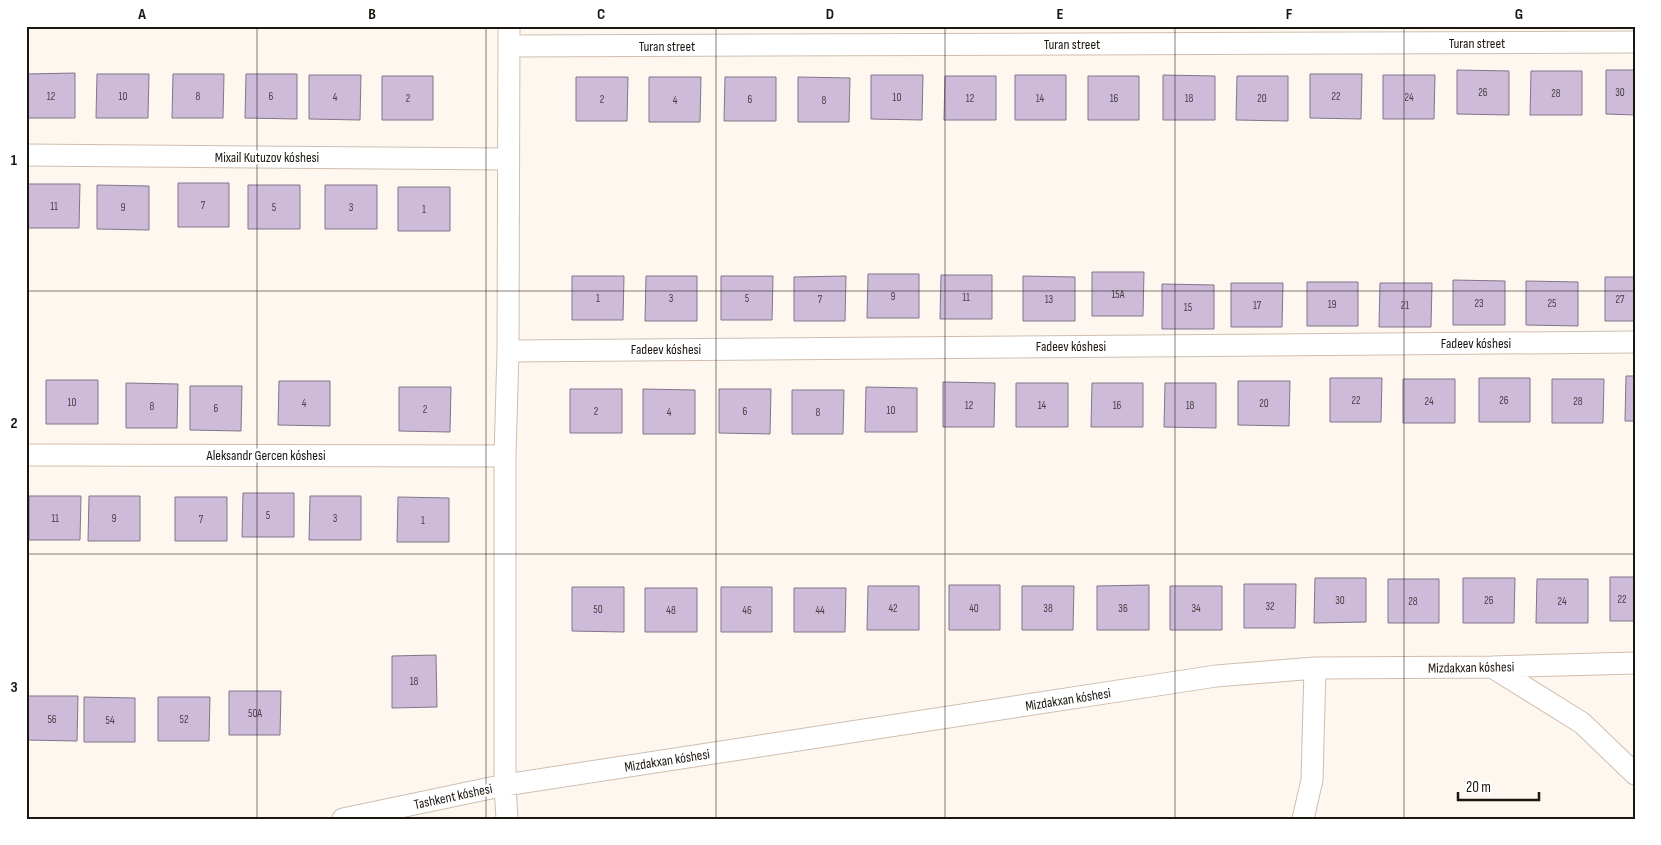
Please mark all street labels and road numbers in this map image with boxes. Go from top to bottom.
street label: Turan street [1449,35,1505,52]
street label: Turan street [1044,36,1100,53]
street label: Turan street [639,38,695,55]
street label: Mixail Kutuzov kóshesi [215,149,319,166]
street label: Fadeev kóshesi [1441,335,1511,352]
street label: Fadeev kóshesi [1036,338,1106,355]
street label: Fadeev kóshesi [631,341,701,358]
street label: Aleksandr Gercen kóshesi [205,447,326,464]
street label: Mizdakxan kóshesi [1428,658,1514,677]
street label: Mizdakxan kóshesi [1024,684,1112,715]
street label: Mizdakxan kóshesi [623,745,711,776]
street label: Tashkent kóshesi [412,780,494,813]

